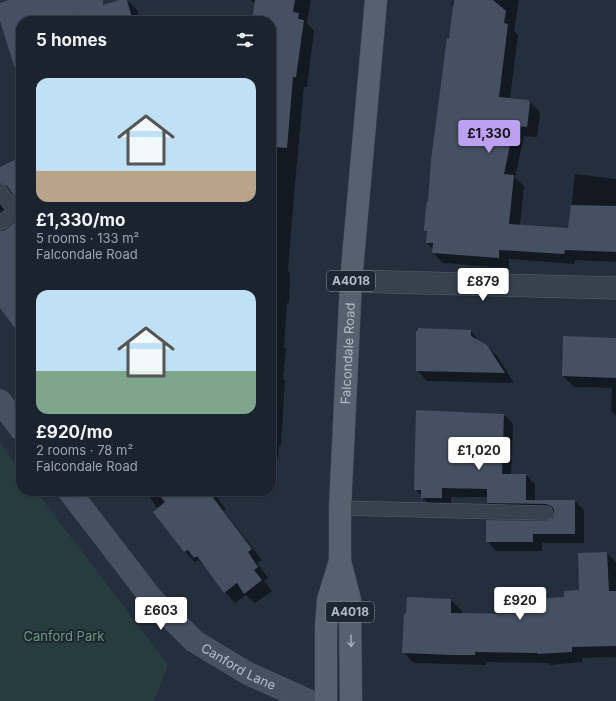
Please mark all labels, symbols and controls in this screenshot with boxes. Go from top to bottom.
icon: filters [234,29,256,51]
text: 5 homes [36,30,107,50]
icon: home [110,104,182,176]
pin: £1,330 [456,120,522,154]
text: £1,330 [467,125,511,141]
text: £1,330/mo [36,210,125,230]
text: 5 rooms · 133 m² [36,230,139,246]
text: Falcondale Road [36,246,138,262]
pin: £879 [459,268,507,302]
road number: A4018 [327,271,375,291]
text: £879 [467,273,499,289]
street label: Falcondale Road [337,302,358,405]
icon: home [110,316,182,388]
text: £920/mo [36,422,113,442]
pin: £1,020 [446,437,512,471]
text: 2 rooms · 78 m² [36,442,133,458]
text: £1,020 [457,442,501,458]
text: Falcondale Road [36,458,138,474]
pin: £920 [496,587,544,621]
text: £920 [503,592,537,608]
pin: £603 [137,597,185,631]
text: £603 [144,602,178,618]
road number: A4018 [326,602,374,622]
park label: Canford Park [24,628,104,644]
one-way arrow [347,634,355,647]
street label: Canford Lane [198,639,279,693]

